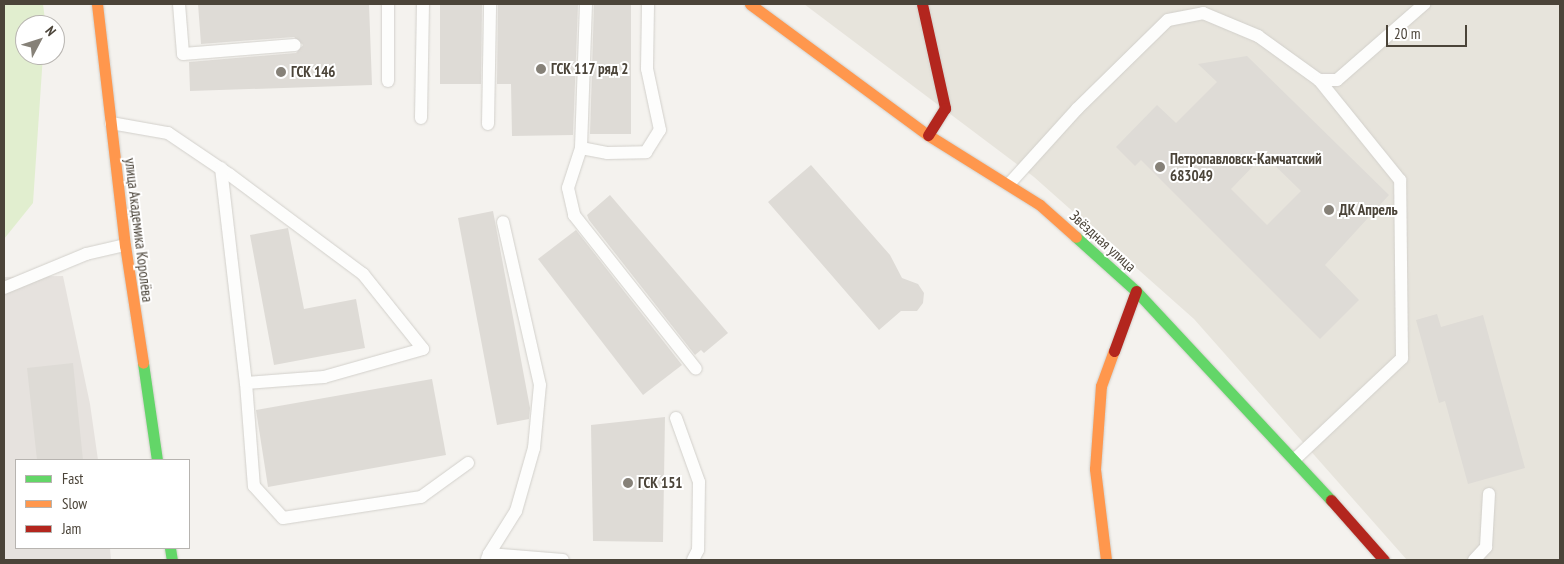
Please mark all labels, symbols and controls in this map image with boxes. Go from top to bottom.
north arrow [15,15,65,65]
scale bar [1389,15,1470,47]
text: N [41,22,60,40]
text: 20 m [1394,24,1420,43]
place label: ГСК 117 ряд 2 [551,60,629,78]
place label: ГСК 146 [291,63,336,81]
marker: ГСК 117 ряд 2 [535,63,547,75]
marker: ГСК 146 [275,66,287,78]
place label: Петропавловск-Камчатский 683049 [1170,149,1322,184]
street label: улица Академика Королёва [121,157,157,303]
marker: Петропавловск-Камчатский 683049 [1154,161,1166,173]
place label: ДК Апрель [1339,201,1398,219]
marker: ДК Апрель [1323,204,1335,216]
street label: Звёздная улица [1066,207,1140,275]
legend [15,459,190,549]
text: Fast [62,469,83,488]
place label: ГСК 151 [638,474,683,492]
marker: ГСК 151 [622,477,634,489]
text: Slow [62,494,87,513]
text: Jam [62,519,81,538]

